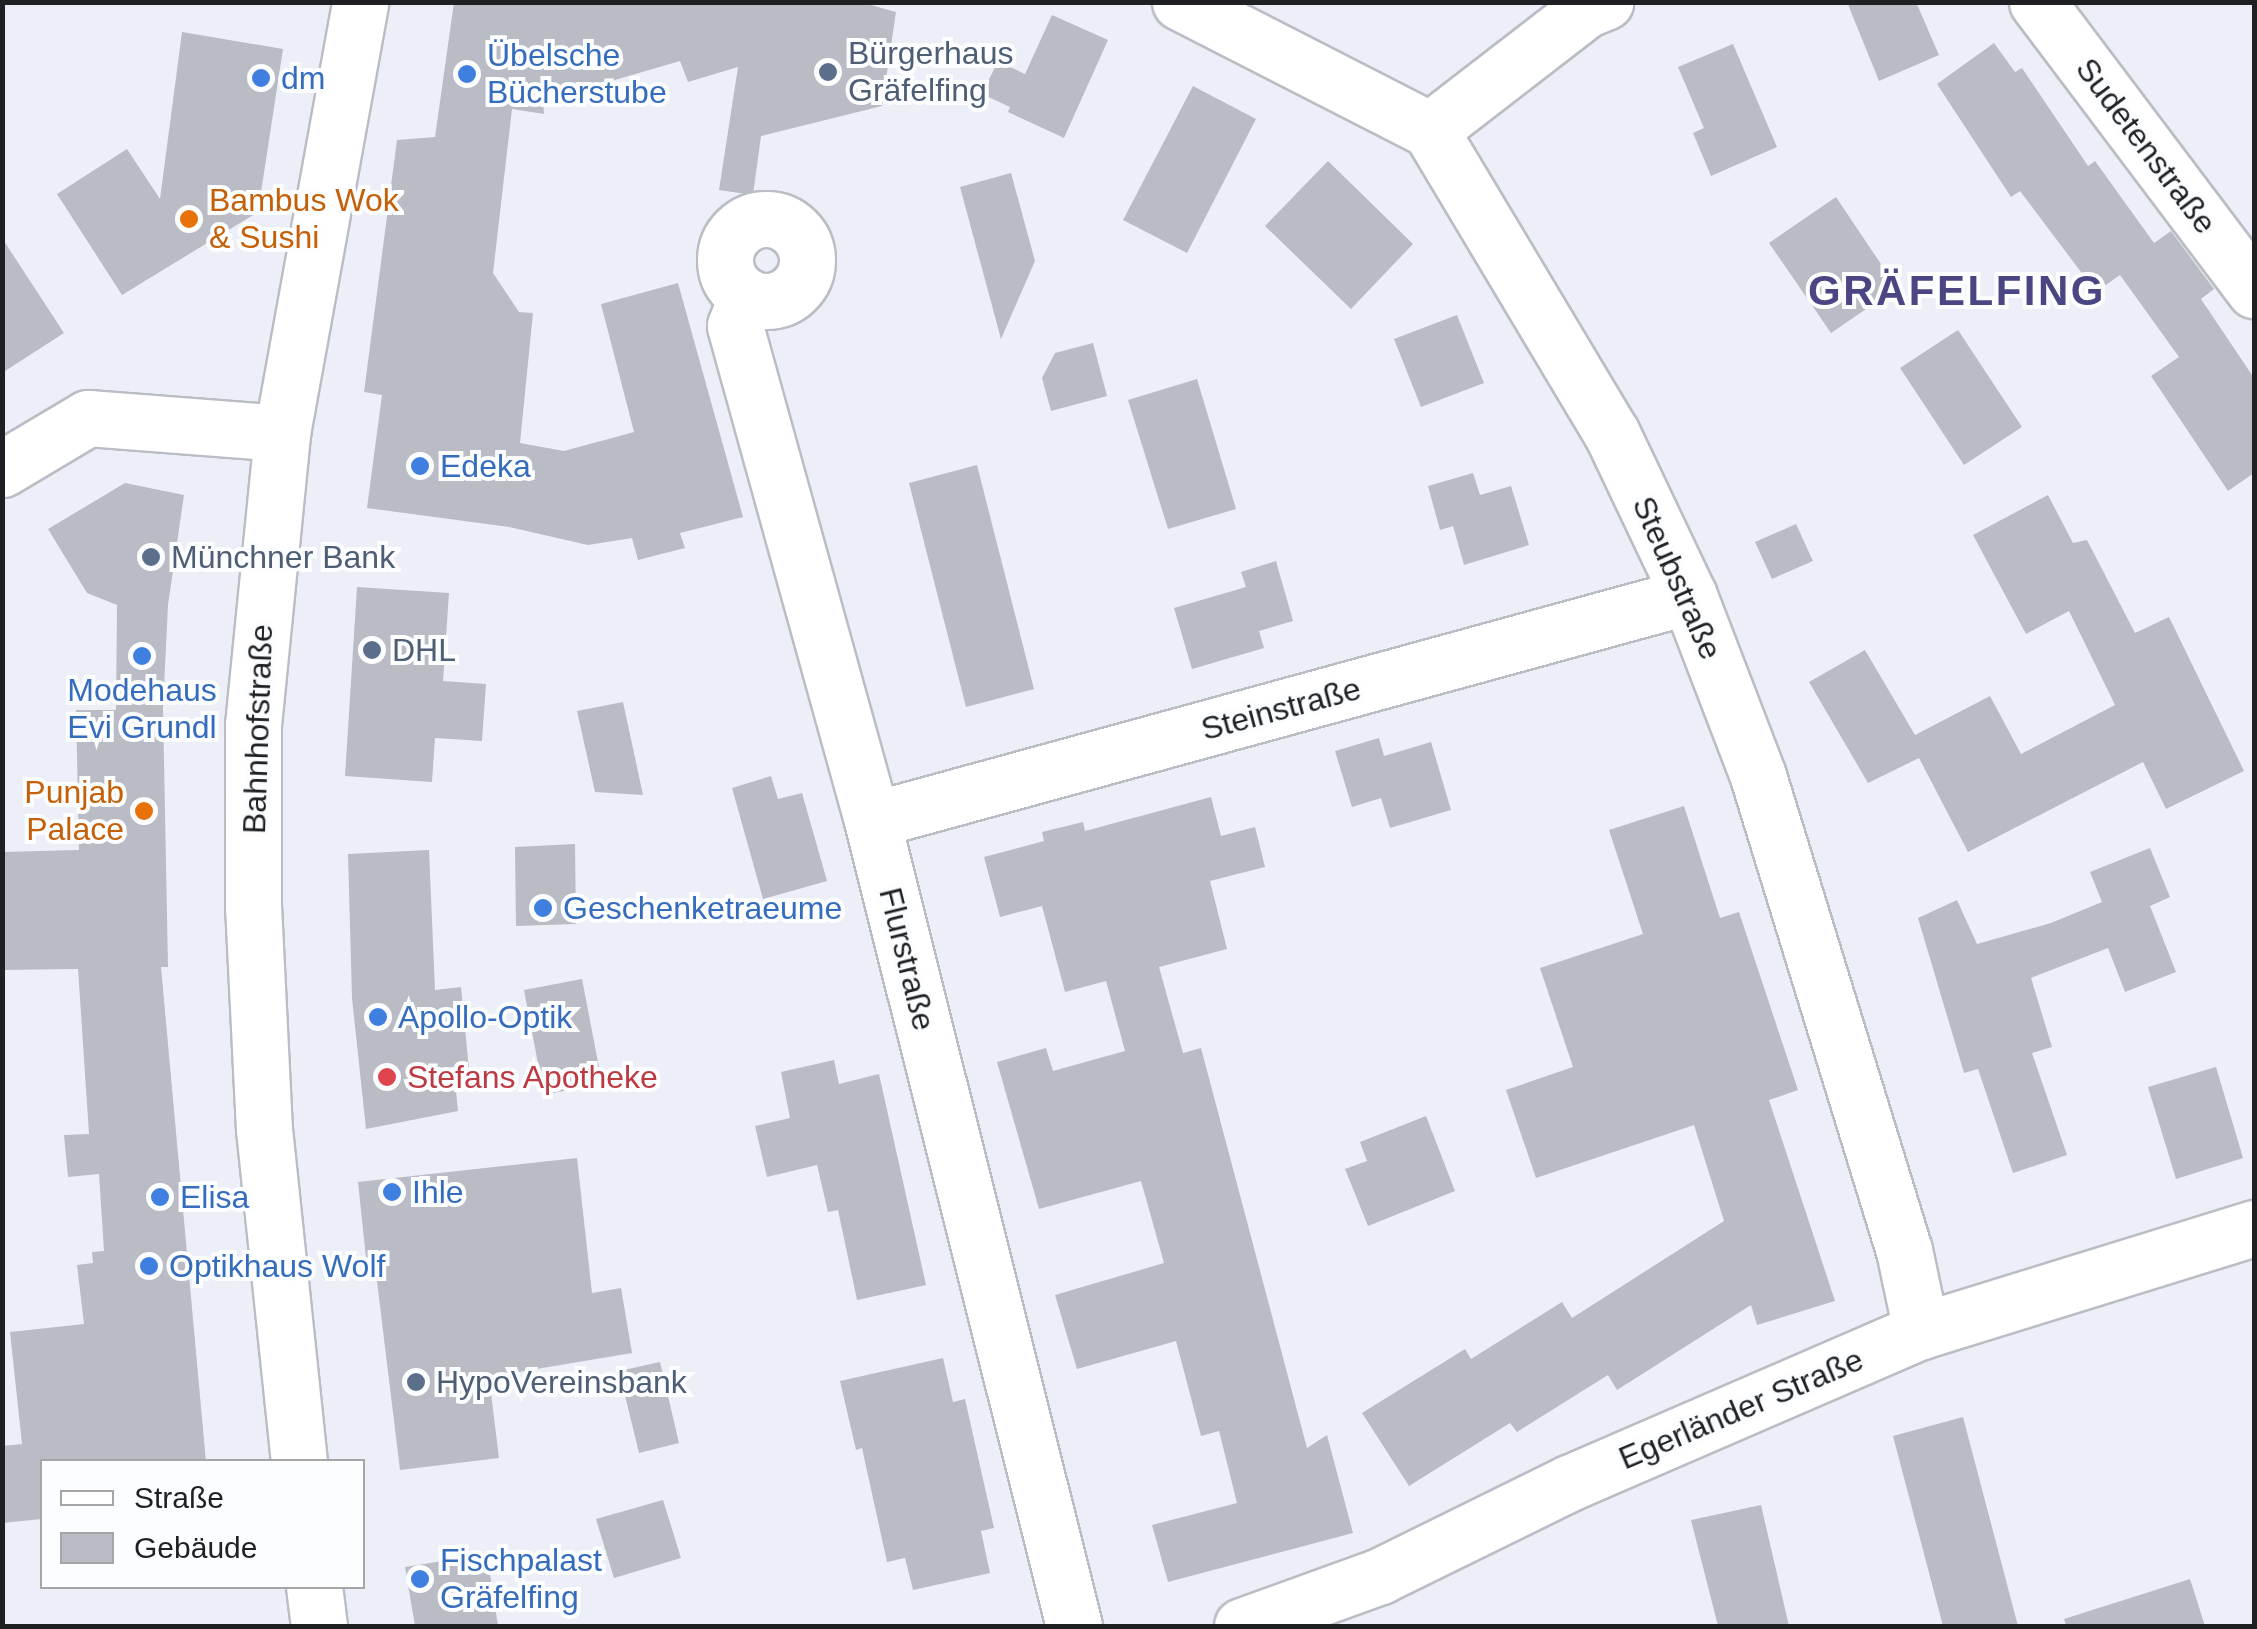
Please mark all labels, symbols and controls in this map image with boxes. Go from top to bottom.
place label: Bürgerhaus Gräfelfing [848,35,1013,110]
place label: Übelsche Bücherstube [487,37,667,112]
street label: Sudetenstraße [2068,51,2224,241]
place label: dm [281,59,325,97]
marker: Bürgerhaus Gräfelfing [817,61,839,83]
marker: Übelsche Bücherstube [456,63,478,85]
marker: dm [250,67,272,89]
place label: Bambus Wok & Sushi [209,182,399,257]
marker: Bambus Wok & Sushi [178,208,200,230]
district label: GRÄFELFING [1808,266,2106,316]
place label: Edeka [440,447,531,485]
marker: Edeka [409,455,431,477]
street label: Steubstraße [1624,491,1730,665]
place label: Münchner Bank [171,538,395,576]
marker: Münchner Bank [140,546,162,568]
street label: Bahnhofstraße [235,623,281,835]
place label: DHL [392,631,456,669]
marker: DHL [361,639,383,661]
marker: Modehaus Evi Grundl [131,645,153,667]
street label: Steinstraße [1197,669,1365,749]
place label: Modehaus Evi Grundl [67,672,217,747]
place label: Punjab Palace [24,774,124,849]
marker: Punjab Palace [133,800,155,822]
street label: Flurstraße [871,884,943,1034]
place label: Geschenketraeume [563,889,842,927]
marker: Geschenketraeume [532,897,554,919]
place label: Apollo-Optik [398,998,572,1036]
marker: Apollo-Optik [367,1006,389,1028]
place label: Stefans Apotheke [407,1058,660,1096]
marker: Stefans Apotheke [376,1066,398,1088]
place label: Ihle [412,1173,464,1211]
place label: Elisa [180,1178,249,1216]
marker: Ihle [381,1181,403,1203]
marker: Elisa [149,1186,171,1208]
place label: Optikhaus Wolf [169,1247,385,1285]
marker: Optikhaus Wolf [138,1255,160,1277]
street label: Egerländer Straße [1613,1340,1869,1478]
place label: HypoVereinsbank [436,1363,687,1401]
marker: HypoVereinsbank [405,1371,427,1393]
legend [40,1459,365,1589]
text: Straße [134,1481,224,1514]
text: Gebäude [134,1531,257,1564]
place label: Fischpalast Gräfelfing [440,1542,602,1617]
marker: Fischpalast Gräfelfing [409,1568,431,1590]

